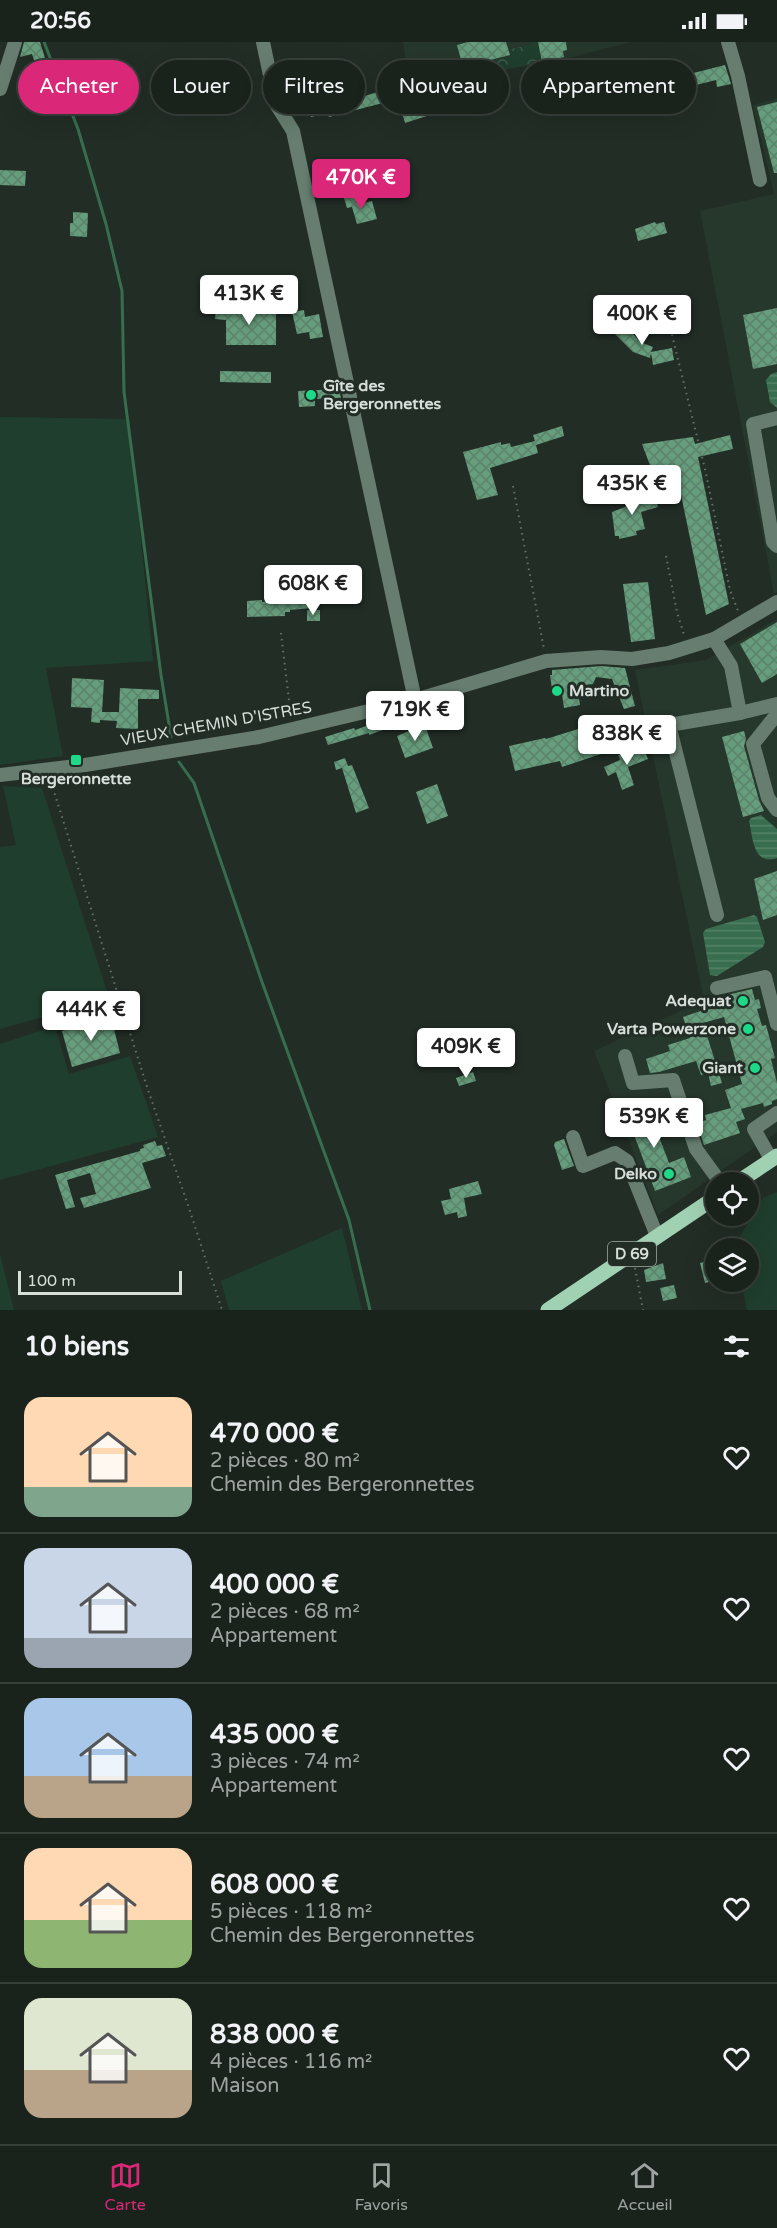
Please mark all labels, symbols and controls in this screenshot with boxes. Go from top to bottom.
text: 20:56 [30,8,91,34]
chip: Acheter [18,60,139,114]
chip: Louer [151,60,251,114]
chip: Filtres [263,60,365,114]
chip: Nouveau [377,60,509,114]
chip: Appartement [521,60,696,114]
pin: 470K € [312,159,410,210]
text: 470K € [326,166,396,190]
pin: 413K € [200,275,298,326]
text: 413K € [214,282,284,306]
pin: 400K € [593,295,691,346]
text: 400K € [607,302,677,326]
place label: Gîte des Bergeronnettes [323,376,441,414]
marker: Gîte des Bergeronnettes [304,388,318,402]
pin: 435K € [583,465,681,516]
text: 435K € [597,472,667,496]
pin: 608K € [264,565,362,616]
text: 608K € [278,572,348,596]
place label: Martino [569,681,629,701]
marker: Martino [550,684,564,698]
pin: 719K € [366,691,464,742]
street label: VIEUX CHEMIN D'ISTRES [119,697,313,751]
text: 719K € [380,698,450,722]
pin: 838K € [578,715,676,766]
text: 838K € [592,722,662,746]
marker: Bergeronnette [69,753,83,767]
place label: Bergeronnette [21,769,131,789]
pin: 444K € [42,991,140,1042]
place label: Adequat [665,991,732,1011]
marker: Adequat [736,994,750,1008]
text: 444K € [56,998,126,1022]
place label: Varta Powerzone [607,1019,736,1039]
marker: Varta Powerzone [741,1022,755,1036]
pin: 409K € [417,1028,515,1079]
text: 409K € [431,1035,501,1059]
place label: Giant [702,1058,744,1078]
marker: Giant [748,1061,762,1075]
pin: 539K € [605,1098,703,1149]
text: 539K € [619,1105,689,1129]
place label: Delko [614,1164,657,1184]
marker: Delko [662,1167,676,1181]
map controls [705,1172,759,1292]
button: locate [705,1172,759,1226]
button: layers [705,1238,759,1292]
road number: D 69 [608,1242,656,1266]
scale bar [18,1268,182,1296]
text: 100 m [27,1271,76,1291]
icon: filters [720,1330,753,1363]
text: 10 biens [24,1331,129,1362]
text: 470 000 € [210,1418,339,1449]
icon: home [72,1421,144,1493]
icon: heart [720,1441,753,1474]
text: 2 pièces · 80 m² [210,1449,360,1473]
text: Chemin des Bergeronnettes [210,1473,475,1497]
text: 400 000 € [210,1569,339,1600]
icon: home [72,1572,144,1644]
icon: heart [720,1592,753,1625]
text: 2 pièces · 68 m² [210,1600,360,1624]
text: Appartement [210,1624,337,1648]
text: 435 000 € [210,1719,339,1750]
icon: home [72,1722,144,1794]
icon: heart [720,1742,753,1775]
text: 3 pièces · 74 m² [210,1750,360,1774]
text: Appartement [210,1774,337,1798]
text: 608 000 € [210,1869,339,1900]
icon: home [72,1872,144,1944]
icon: heart [720,1892,753,1925]
text: 5 pièces · 118 m² [210,1900,372,1924]
text: Chemin des Bergeronnettes [210,1924,475,1948]
text: 838 000 € [210,2019,339,2050]
icon: home [72,2022,144,2094]
icon: heart [720,2042,753,2075]
text: 4 pièces · 116 m² [210,2050,372,2074]
text: Maison [210,2074,279,2098]
tab: Carte [104,2159,146,2215]
tab: Favoris [355,2159,408,2215]
tab: Accueil [617,2159,672,2215]

